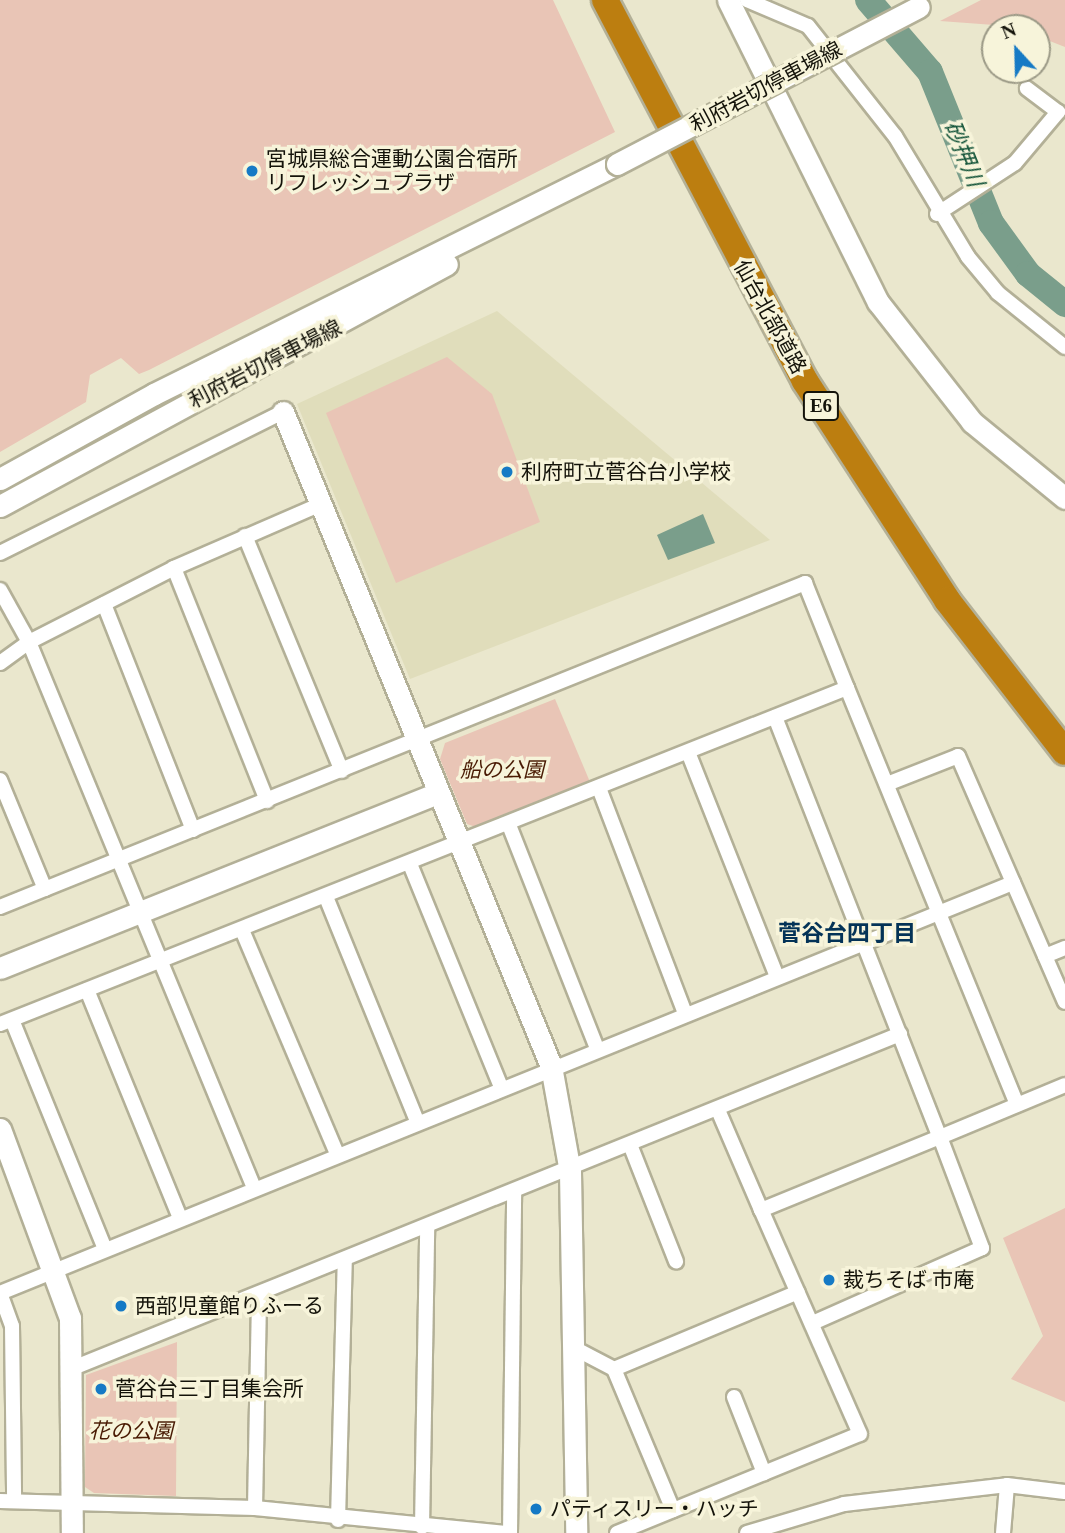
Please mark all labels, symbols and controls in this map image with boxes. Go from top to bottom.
north arrow [981,14,1051,84]
text: N [998,19,1019,43]
street label: 利府岩切停車場線 [686,36,846,138]
water label: 砂押川 [937,117,989,191]
place label: 宮城県総合運動公園合宿所 リフレッシュプラザ [266,146,518,196]
marker: 宮城県総合運動公園合宿所 リフレッシュプラザ [244,163,260,179]
street label: 仙台北部道路 [728,256,812,378]
street label: 利府岩切停車場線 [184,315,346,413]
road number: E6 [802,390,840,422]
place label: 利府町立菅谷台小学校 [521,459,731,485]
marker: 利府町立菅谷台小学校 [499,464,515,480]
park label: 船の公園 [460,757,544,783]
district label: 菅谷台四丁目 [778,920,916,948]
place label: 裁ちそば 市庵 [843,1267,974,1293]
marker: 裁ちそば 市庵 [821,1272,837,1288]
place label: 西部児童館りふーる [135,1293,324,1319]
marker: 西部児童館りふーる [113,1298,129,1314]
place label: 菅谷台三丁目集会所 [115,1376,304,1402]
marker: 菅谷台三丁目集会所 [93,1381,109,1397]
park label: 花の公園 [89,1418,173,1444]
place label: パティスリー・ハッチ [550,1496,760,1522]
marker: パティスリー・ハッチ [528,1501,544,1517]

